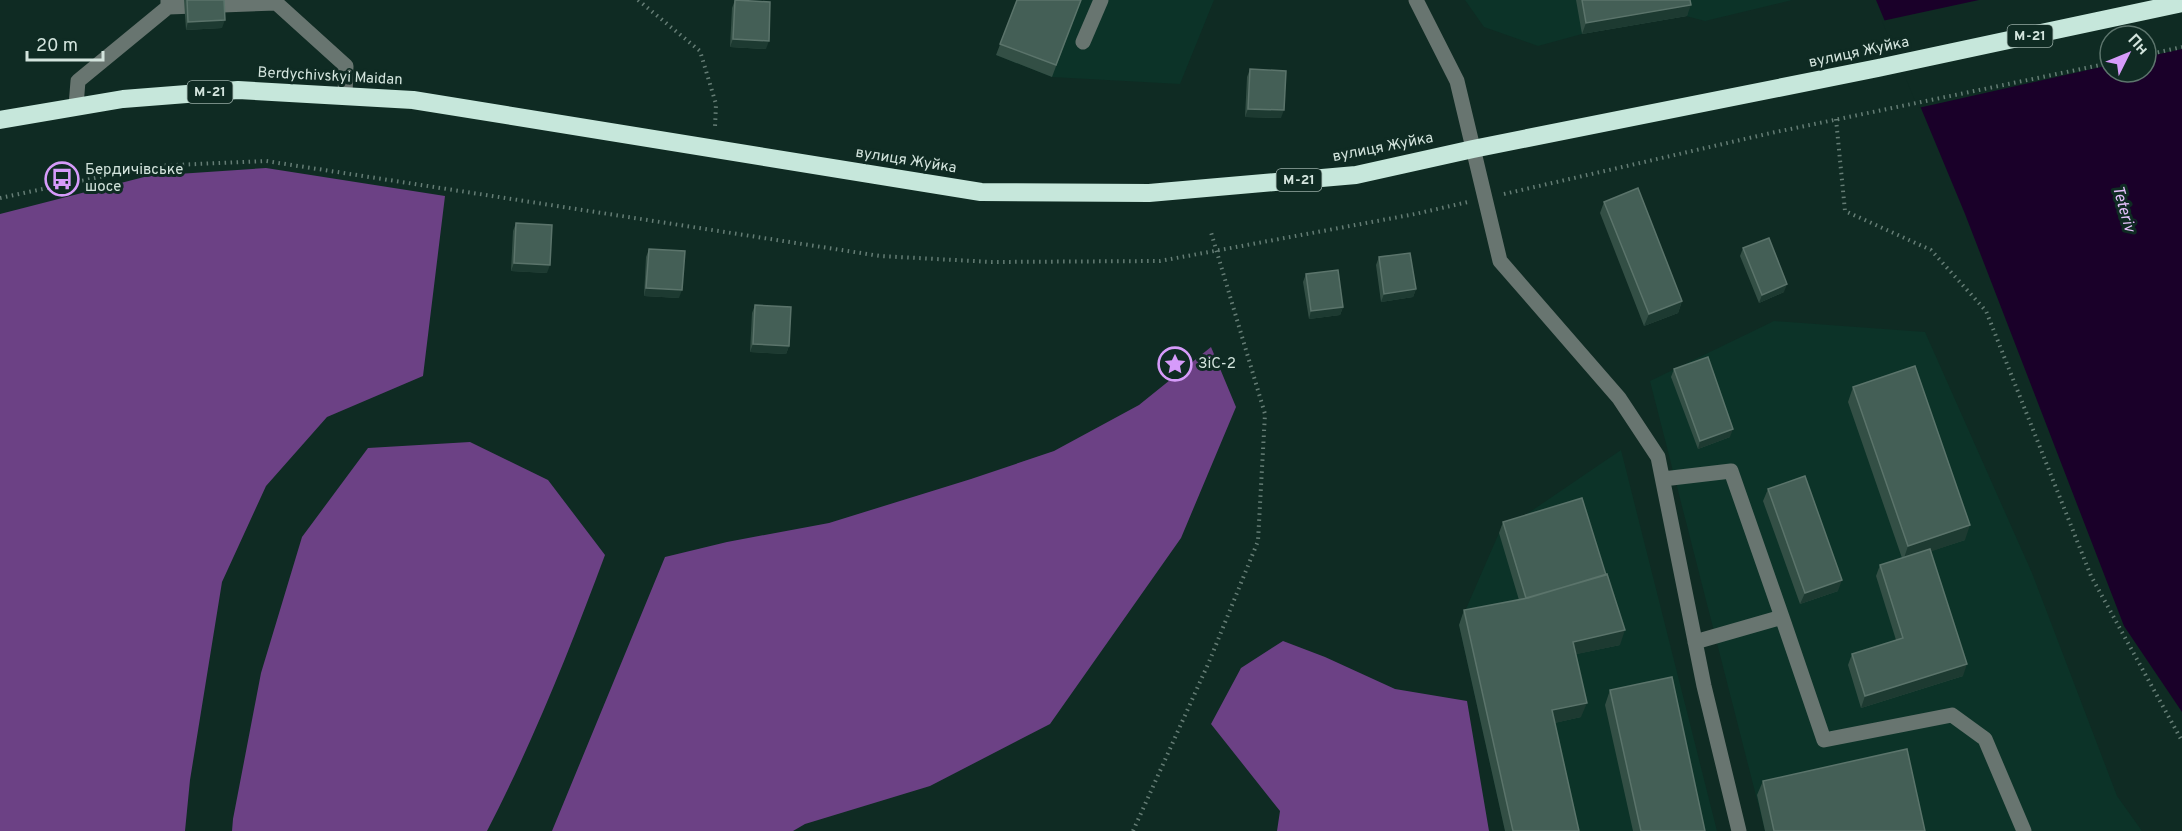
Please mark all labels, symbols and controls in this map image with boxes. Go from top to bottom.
scale bar [27,24,104,62]
north arrow [2098,24,2158,84]
road number: М-21 [2008,25,2052,47]
text: Пн [2123,30,2152,60]
street label: вулиця Жуйка [1807,33,1911,73]
text: 20 m [36,35,78,58]
street label: Berdychivskyi Maidan [257,64,403,90]
road number: М-21 [188,81,232,103]
street label: вулиця Жуйка [1331,129,1435,167]
street label: вулиця Жуйка [854,144,958,178]
bus stop icon: Бердичівське шосе [44,161,80,197]
place label: Бердичівське шосе [85,161,183,197]
road number: М-21 [1276,169,1322,191]
water label: Teteriv [2107,183,2139,236]
place icon: ЗіС-2 [1157,346,1193,382]
place label: ЗіС-2 [1198,355,1236,374]

